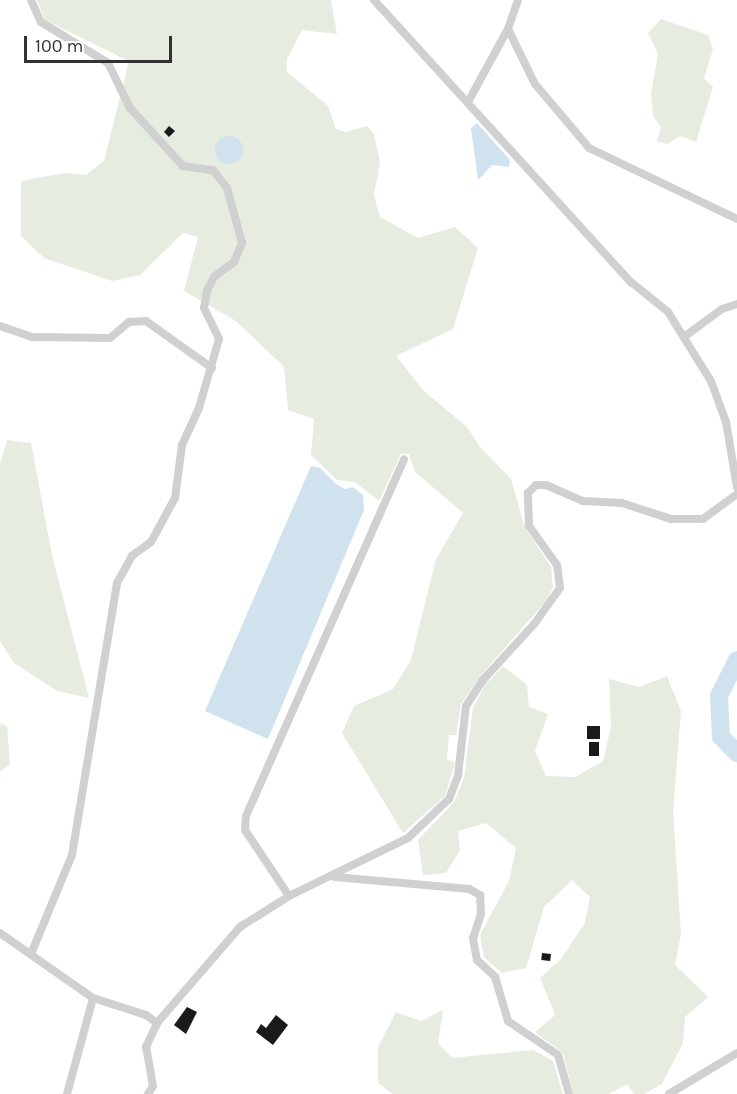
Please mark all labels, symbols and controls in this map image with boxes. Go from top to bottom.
scale bar [27,24,176,62]
text: 100 m [35,35,83,57]

